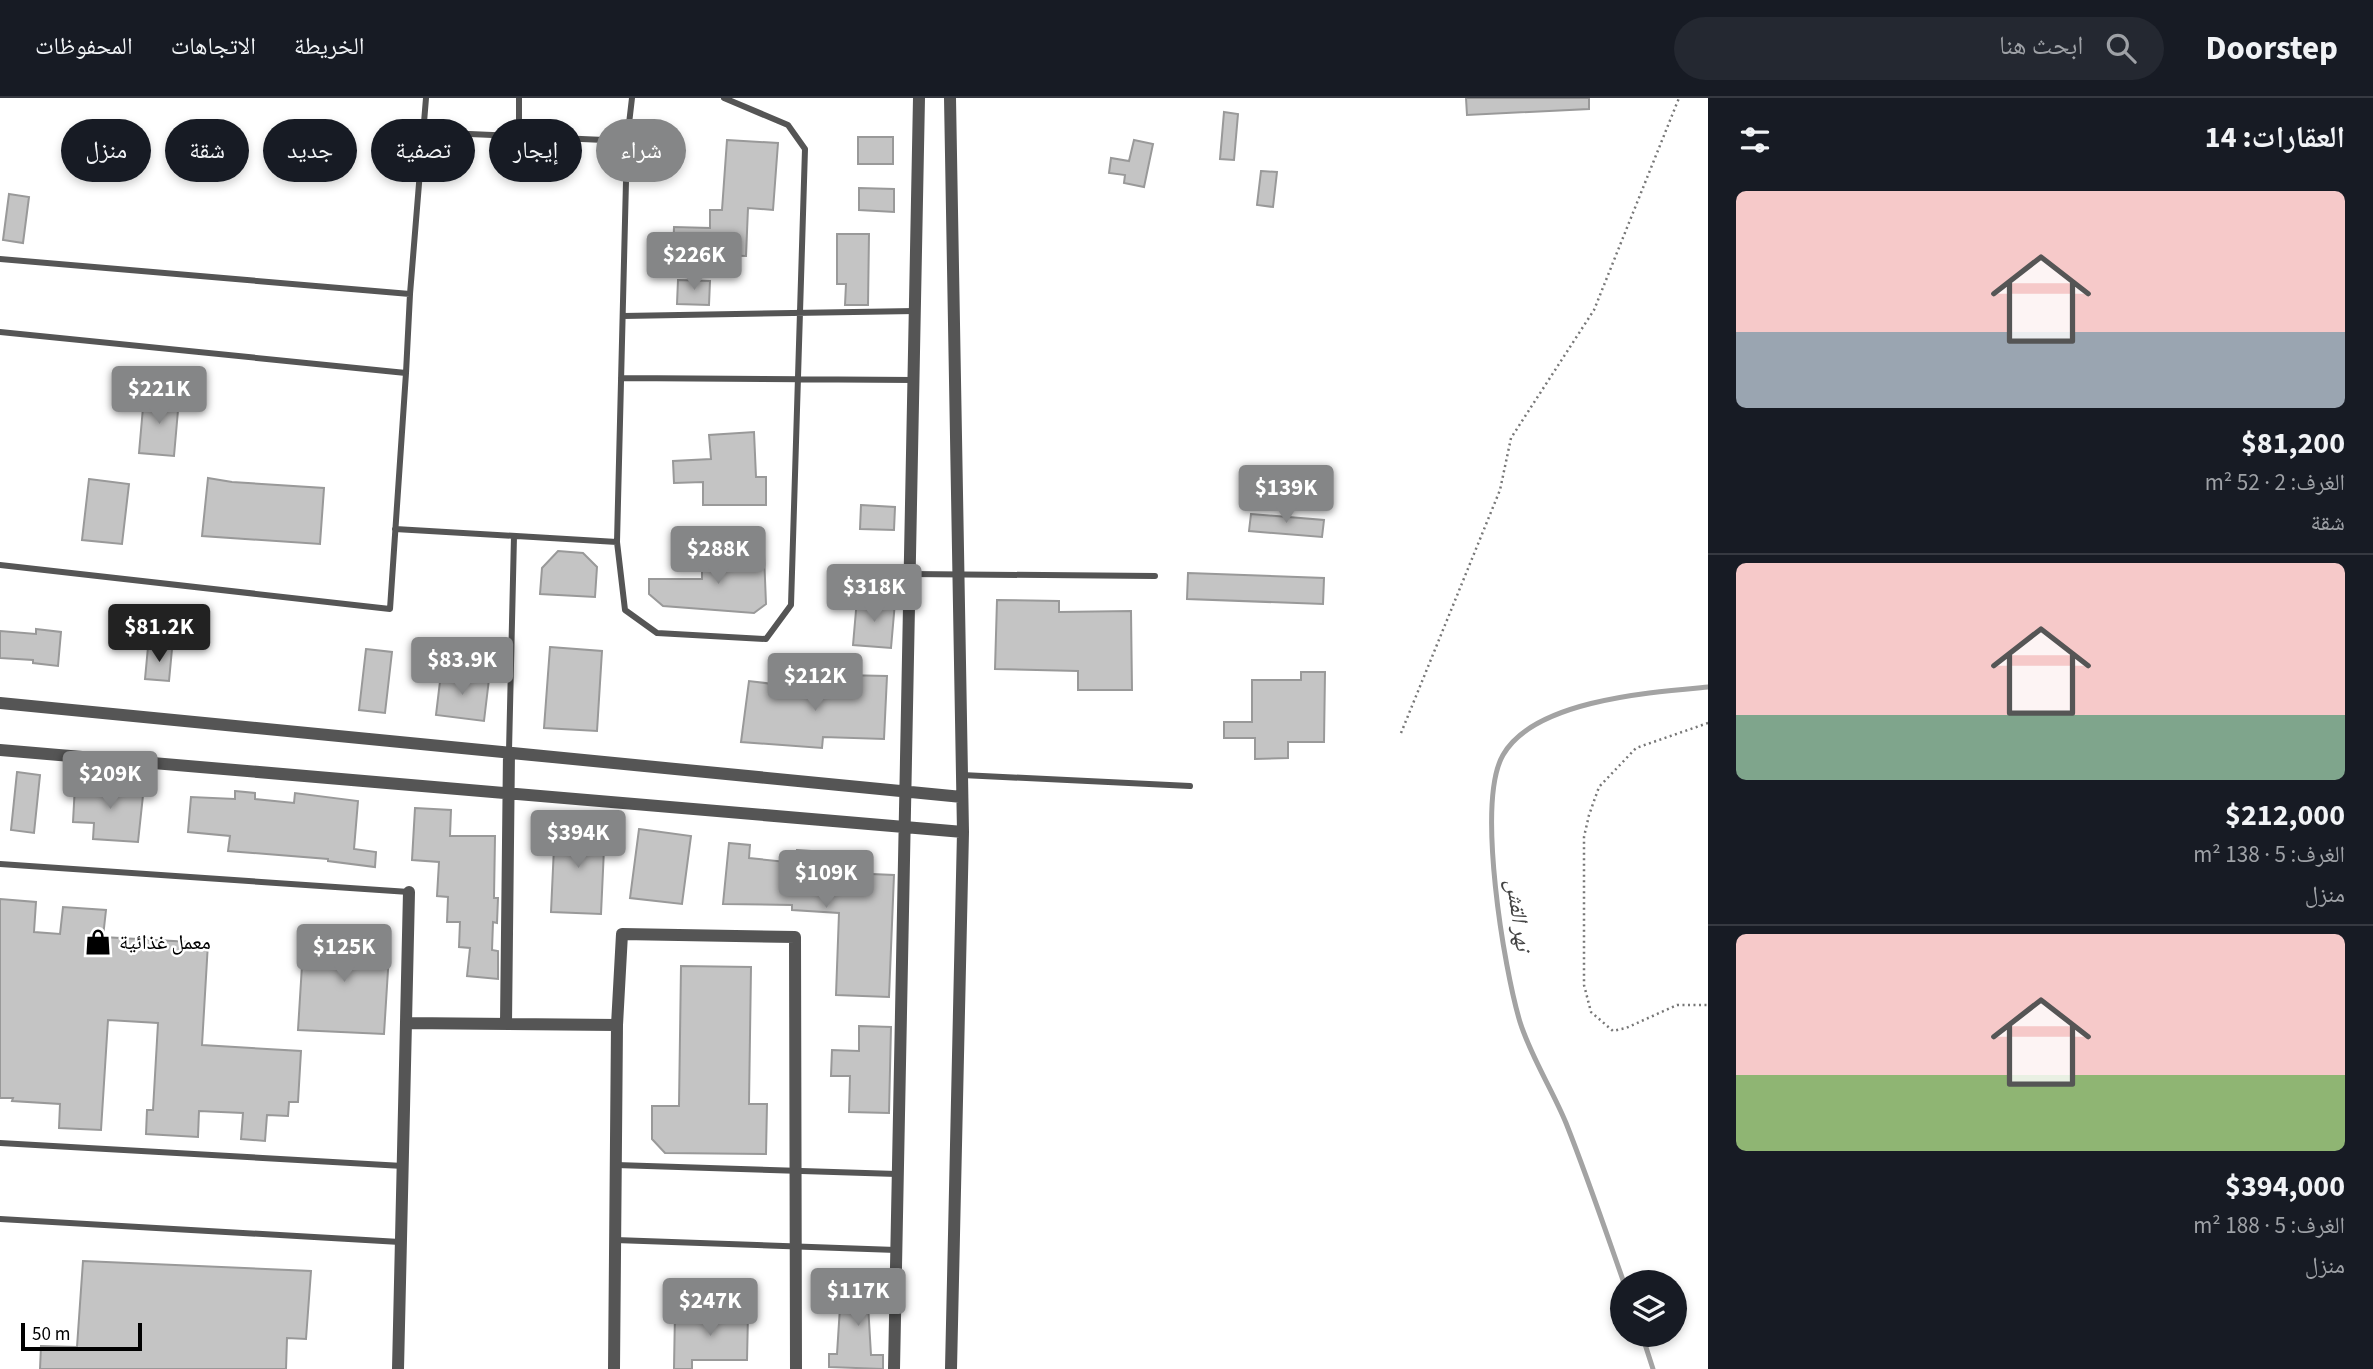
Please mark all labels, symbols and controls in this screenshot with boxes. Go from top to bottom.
search box [1674,17,2164,80]
text: Doorstep [2206,25,2338,72]
text: ابحث هنا [1999,27,2084,64]
text: المحفوظات [35,29,133,64]
text: الاتجاهات [171,29,256,64]
text: الخريطة [294,29,365,64]
icon: search [2102,29,2140,67]
text: العقارات: 14 [2205,116,2345,159]
chip: منزل [61,119,151,182]
chip: شقة [165,119,249,182]
chip: جديد [263,119,357,182]
chip: تصفية [371,119,475,182]
chip: إيجار [489,119,582,182]
chip: شراء [596,119,686,182]
icon: filters [1736,121,1774,159]
pin: $226K [645,232,743,292]
icon: home [1978,236,2104,362]
text: $226K [663,238,725,271]
pin: $221K [110,366,208,426]
text: $221K [128,372,190,405]
text: $81,200 [2241,422,2345,465]
pin: $139K [1237,466,1335,525]
text: الغرف: 2 · 52 m² [2205,466,2345,499]
text: $139K [1255,471,1317,504]
text: شقة [2311,506,2345,539]
pin: $288K [669,526,767,586]
text: $288K [687,532,749,565]
pin: $318K [825,564,923,624]
text: $318K [843,570,905,603]
pin: $81.2K [102,604,216,664]
icon: home [1978,608,2104,734]
text: $81.2K [124,610,194,643]
pin: $83.9K [405,638,519,697]
text: $83.9K [427,643,497,676]
pin: $212K [766,654,864,713]
text: $212K [784,659,846,692]
pin: $209K [61,752,159,811]
text: $209K [79,757,141,790]
text: $212,000 [2225,794,2345,837]
pin: $394K [529,810,627,870]
text: $394K [547,816,609,849]
text: الغرف: 5 · 138 m² [2193,838,2345,871]
pin: $109K [777,850,875,910]
text: $109K [795,856,857,889]
water label: نهر القش [1498,877,1541,956]
text: منزل [2305,878,2345,911]
pin: $125K [295,924,393,984]
shop icon: معمل غذائية [83,927,113,957]
place label: معمل غذائية [119,927,211,957]
text: $125K [313,930,375,963]
icon: home [1978,979,2104,1105]
text: $394,000 [2225,1165,2345,1208]
text: الغرف: 5 · 188 m² [2193,1209,2345,1242]
text: منزل [2305,1249,2345,1282]
pin: $117K [809,1268,907,1328]
map controls [1610,1270,1687,1347]
button: layers [1610,1270,1687,1347]
text: $117K [827,1274,889,1307]
pin: $247K [661,1278,759,1338]
text: $247K [679,1284,741,1317]
scale bar [21,1320,142,1352]
text: 50 m [32,1321,70,1348]

